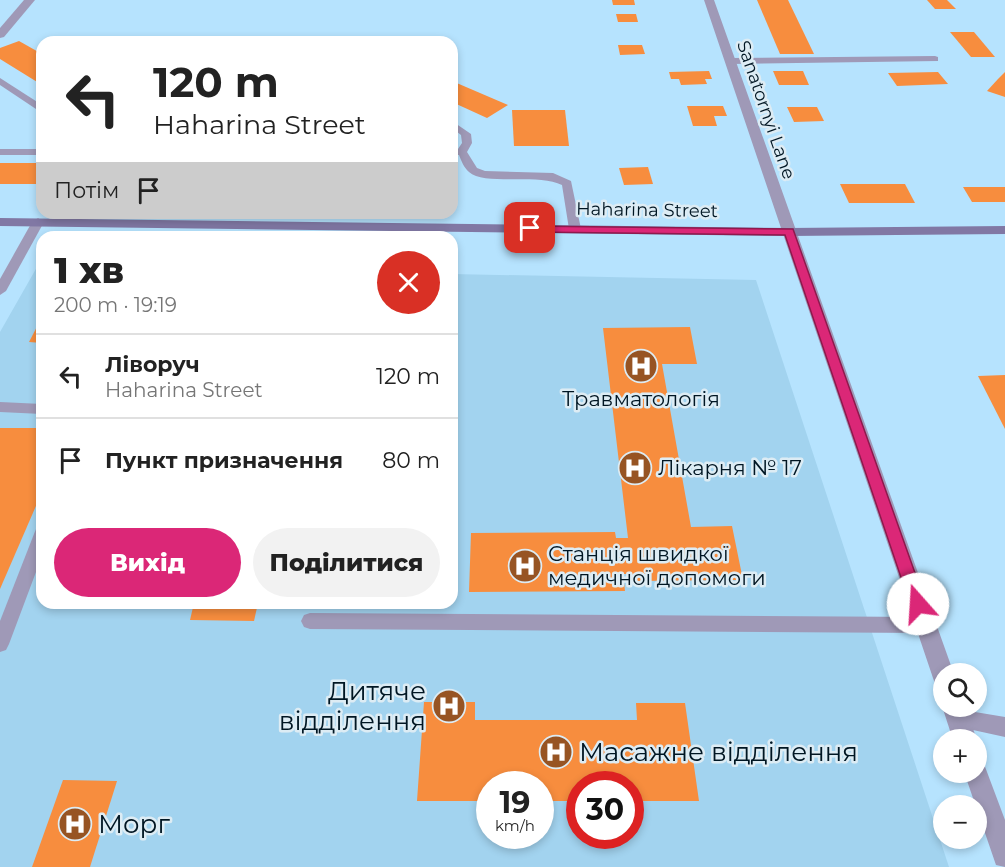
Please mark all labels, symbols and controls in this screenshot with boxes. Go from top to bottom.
street label: Sanatornyi Lane [732,38,800,182]
text: 120 m [153,56,279,108]
icon: left [54,60,132,138]
text: Haharina Street [153,108,366,141]
icon: arrive [132,174,165,207]
text: Потім [54,177,120,204]
street label: Haharina Street [576,198,718,222]
pin [504,202,555,253]
icon: arrive [513,211,546,244]
text: 1 хв [54,248,124,292]
button: close [377,251,440,314]
text: 200 m · 19:19 [54,293,177,317]
hospital icon: Травматологія [623,348,659,384]
text: Ліворуч [105,351,200,378]
icon: left [54,360,87,393]
text: 120 m [376,363,440,390]
text: Haharina Street [105,378,263,402]
place label: Травматологія [562,386,720,411]
icon: arrive [54,444,87,477]
text: Пункт призначення [105,447,343,474]
text: 80 m [382,447,440,474]
hospital icon: Лікарня № 17 [617,450,653,486]
place label: Лікарня № 17 [658,455,802,480]
button: Вихід [54,528,241,597]
button: Поділитися [253,528,440,597]
place label: Станція швидкої медичної допомоги [548,541,766,590]
hospital icon: Станція швидкої медичної допомоги [507,548,543,584]
position arrow [886,572,950,636]
map controls [933,663,987,849]
button: search [933,663,987,717]
place label: Дитяче відділення [279,675,426,737]
hospital icon: Дитяче відділення [431,688,467,724]
button: + [933,729,987,783]
hospital icon: Масажне відділення [538,734,574,770]
place label: Масажне відділення [579,736,858,768]
speed limit sign: 30 [566,771,644,849]
text: 19 [500,784,530,821]
button: − [933,795,987,849]
hospital icon: Морг [57,806,93,842]
place label: Морг [98,808,170,840]
text: km/h [495,816,535,835]

